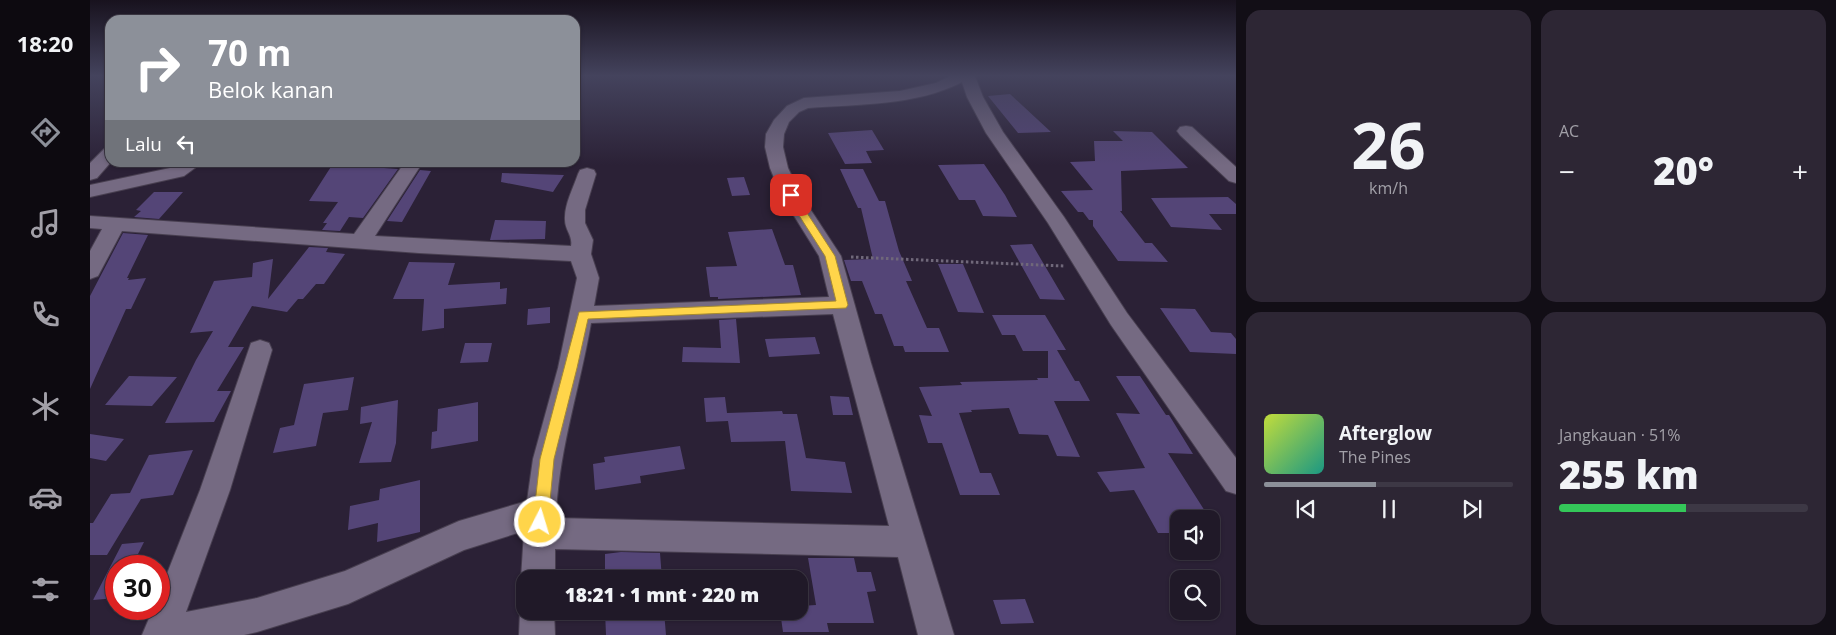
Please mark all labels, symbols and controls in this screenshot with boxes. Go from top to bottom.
text: 18:20 [17,28,73,58]
text: 70 m [208,29,291,76]
icon: right [125,35,190,100]
text: Belok kanan [208,74,334,104]
text: 26 [1351,100,1426,188]
icon: directions [28,115,63,150]
text: AC [1559,120,1579,142]
icon: left [172,130,200,158]
text: Lalu [125,131,162,157]
text: 20° [1653,144,1714,196]
text: − [1559,152,1575,190]
text: + [1792,152,1808,190]
pin [770,174,812,216]
text: km/h [1369,177,1408,199]
icon: arrive [777,181,805,209]
icon: music [28,206,63,241]
icon: phone [28,297,63,332]
icon: climate [28,389,63,424]
text: Afterglow [1339,420,1432,446]
text: Jangkauan · 51% [1559,424,1681,446]
text: The Pines [1339,446,1411,468]
text: 255 km [1559,448,1699,500]
icon: car [28,480,63,515]
position arrow [513,495,565,547]
icon: previous [1292,495,1320,523]
icon: pause [1375,495,1403,523]
icon: next [1458,495,1486,523]
map controls [1170,510,1220,620]
button: sound [1170,510,1220,560]
speed limit sign: 30 [105,555,170,620]
button: search [1170,570,1220,620]
icon: filters [28,572,63,607]
text: 18:21 · 1 mnt · 220 m [565,582,759,608]

